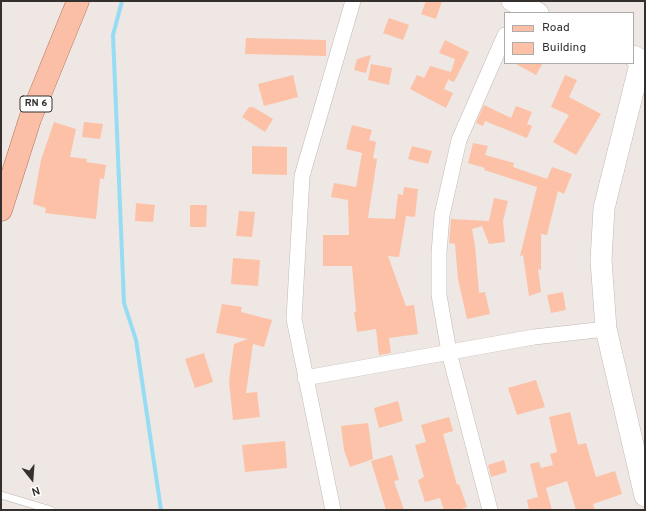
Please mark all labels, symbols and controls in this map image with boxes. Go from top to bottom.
legend [504,12,634,64]
text: Road [542,20,570,36]
text: Building [542,40,586,56]
road number: RN 6 [20,96,52,112]
north arrow [12,459,52,499]
text: N [30,483,41,498]

